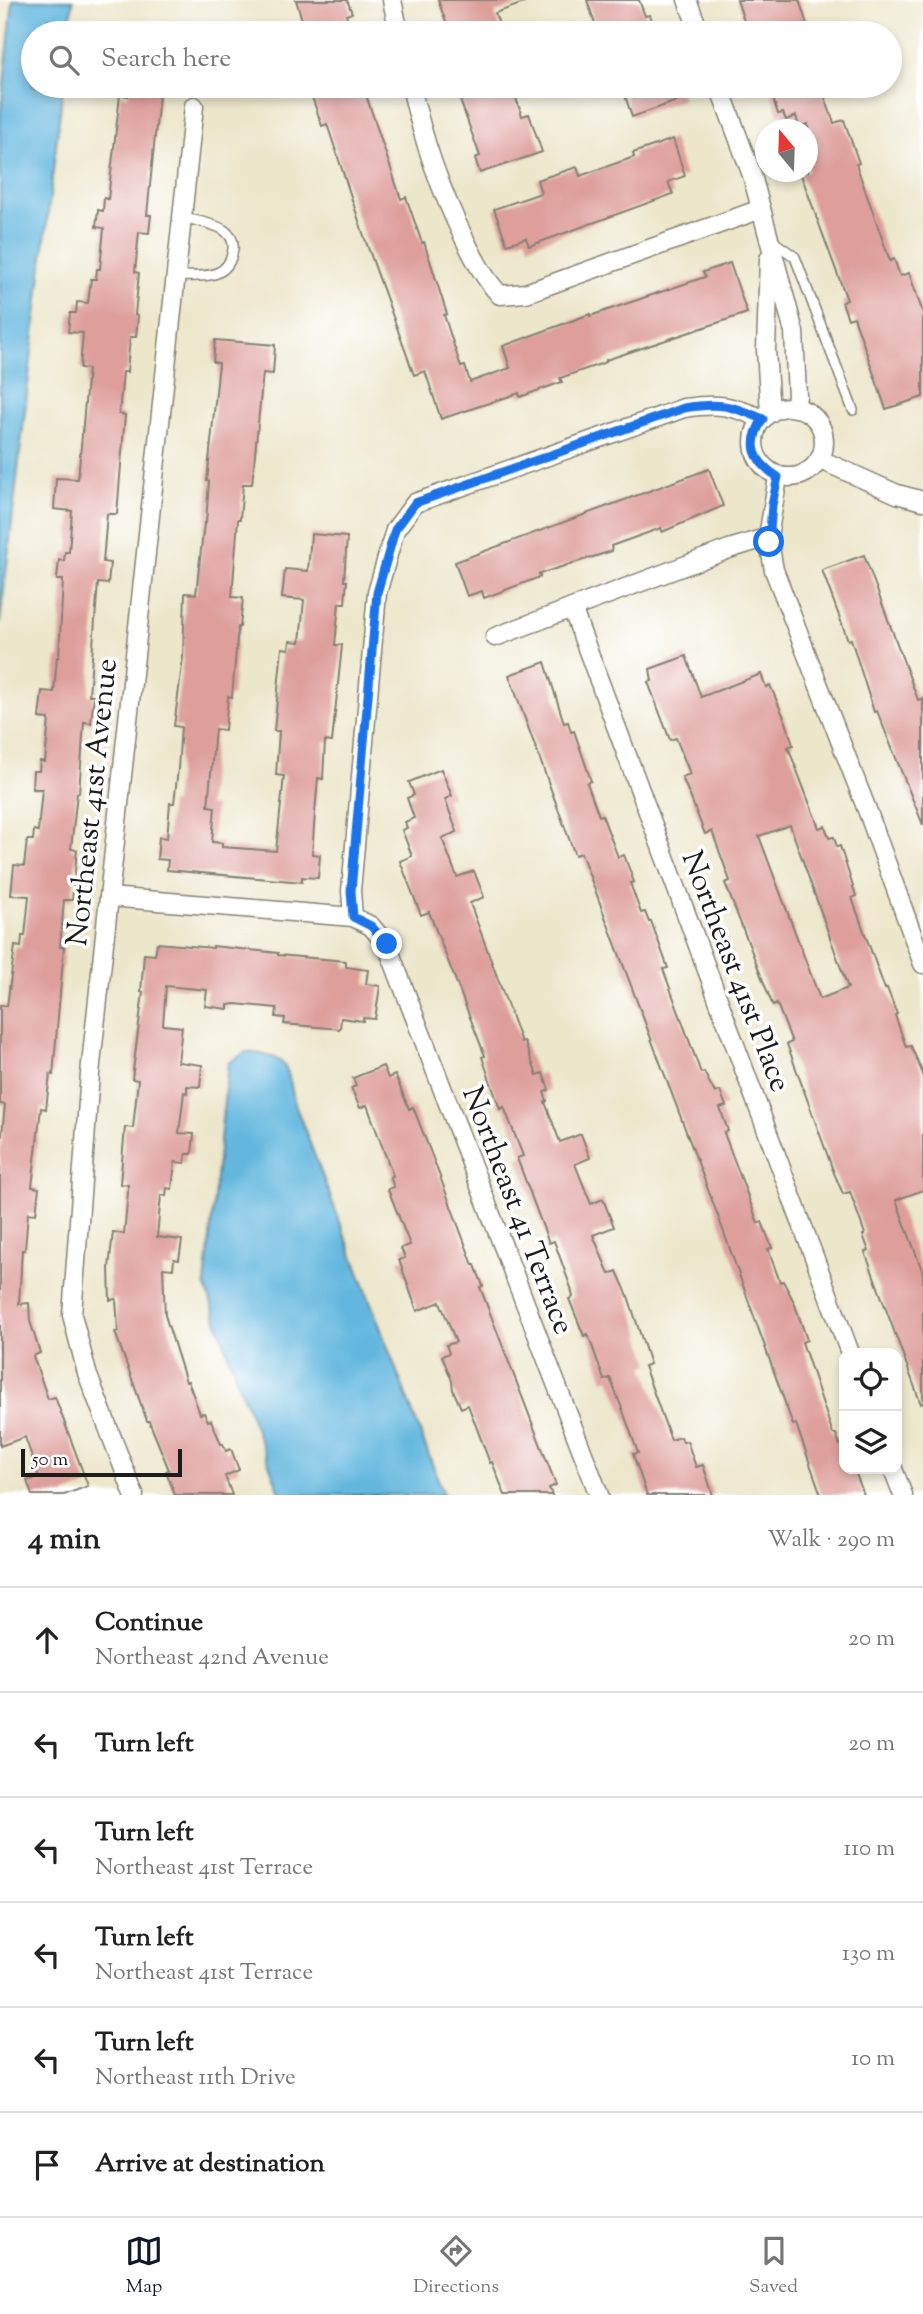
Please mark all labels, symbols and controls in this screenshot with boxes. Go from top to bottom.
search box [21,21,902,98]
icon: search [45,41,83,79]
text: Search here [101,41,231,78]
north arrow [755,119,818,182]
route start [753,526,784,557]
street label: Northeast 41st Avenue [57,656,130,948]
street label: Northeast 41st Place [669,845,800,1099]
route end [371,928,402,959]
street label: Northeast 41 Terrace [450,1081,584,1341]
map controls [839,1348,902,1474]
button: locate [839,1348,902,1411]
button: layers [839,1411,902,1474]
scale bar [21,1446,182,1478]
text: 50 m [32,1447,68,1474]
text: 4 min [28,1519,101,1562]
text: Walk · 290 m [767,1524,895,1557]
text: Continue [95,1605,203,1642]
icon: ahead [28,1621,66,1659]
text: 20 m [848,1623,895,1656]
text: Northeast 42nd Avenue [95,1642,329,1675]
icon: left [28,1726,66,1764]
text: Turn left [95,1726,194,1763]
text: 20 m [848,1728,895,1761]
text: Turn left [95,1815,194,1852]
icon: left [28,1831,66,1869]
text: 110 m [844,1833,895,1866]
text: Northeast 41st Terrace [95,1852,313,1885]
text: Turn left [95,1920,194,1957]
icon: left [28,1936,66,1974]
text: 130 m [842,1938,895,1971]
text: Northeast 41st Terrace [95,1957,313,1990]
text: Turn left [95,2025,194,2062]
icon: left [28,2041,66,2079]
text: 10 m [851,2043,895,2076]
text: Northeast 11th Drive [95,2062,296,2095]
icon: arrive [28,2146,66,2184]
text: Arrive at destination [95,2146,325,2183]
tab: Map [125,2232,163,2301]
tab: Directions [413,2232,499,2301]
tab: Saved [749,2232,798,2301]

